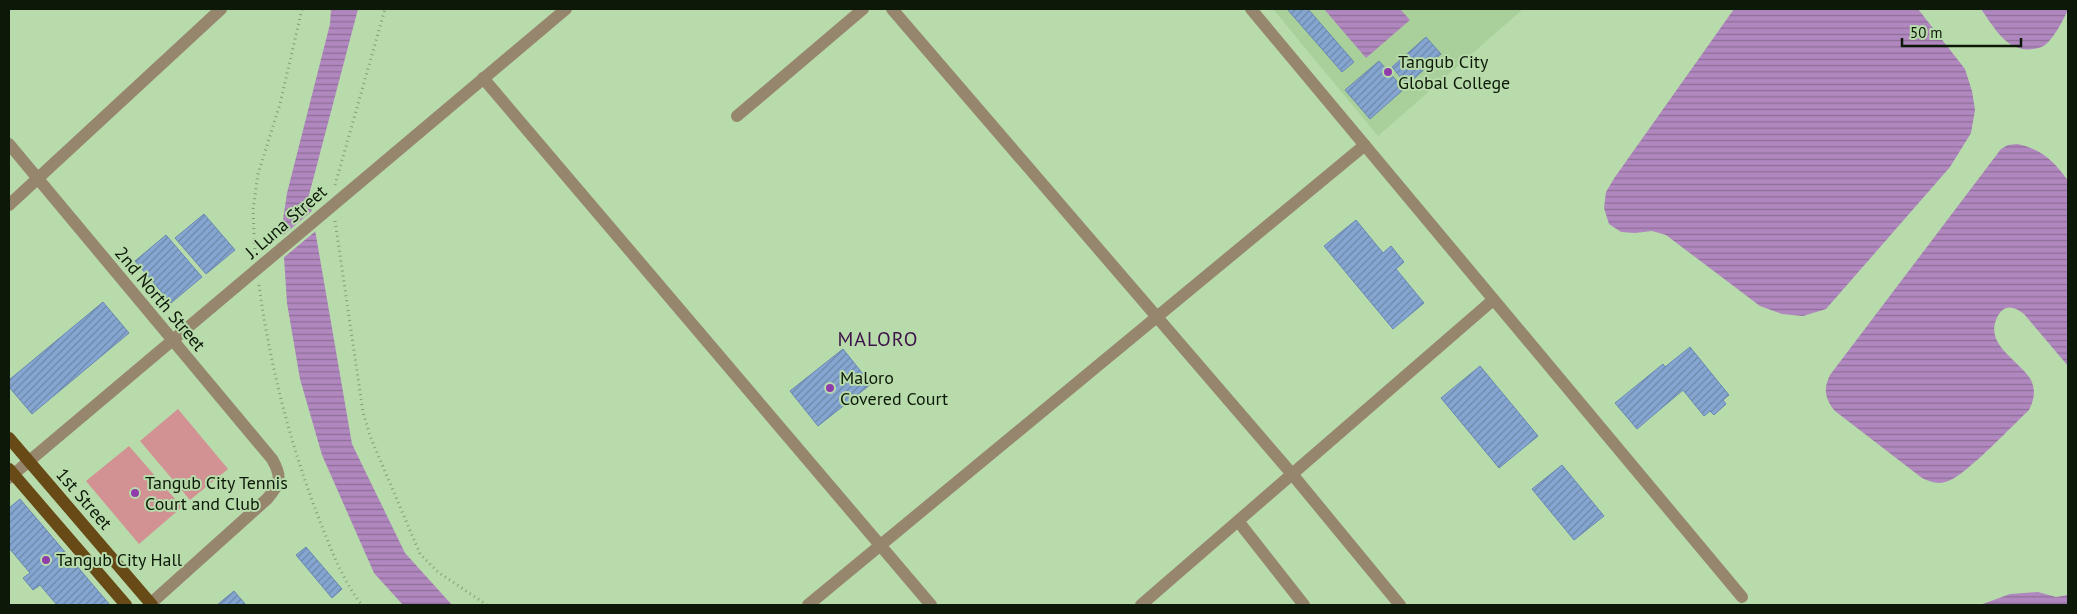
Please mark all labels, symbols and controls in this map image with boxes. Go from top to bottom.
scale bar [1902,15,2021,47]
text: 50 m [1910,23,1943,42]
place label: Tangub City Global College [1398,50,1510,94]
marker: Tangub City Global College [1382,66,1394,78]
street label: J. Luna Street [239,180,331,264]
street label: 2nd North Street [110,242,211,356]
district label: MALORO [838,326,918,352]
place label: Maloro Covered Court [840,366,948,410]
marker: Maloro Covered Court [824,382,836,394]
street label: 1st Street [51,463,117,534]
place label: Tangub City Tennis Court and Club [145,471,288,515]
marker: Tangub City Tennis Court and Club [129,487,141,499]
place label: Tangub City Hall [56,548,183,571]
marker: Tangub City Hall [40,554,52,566]

